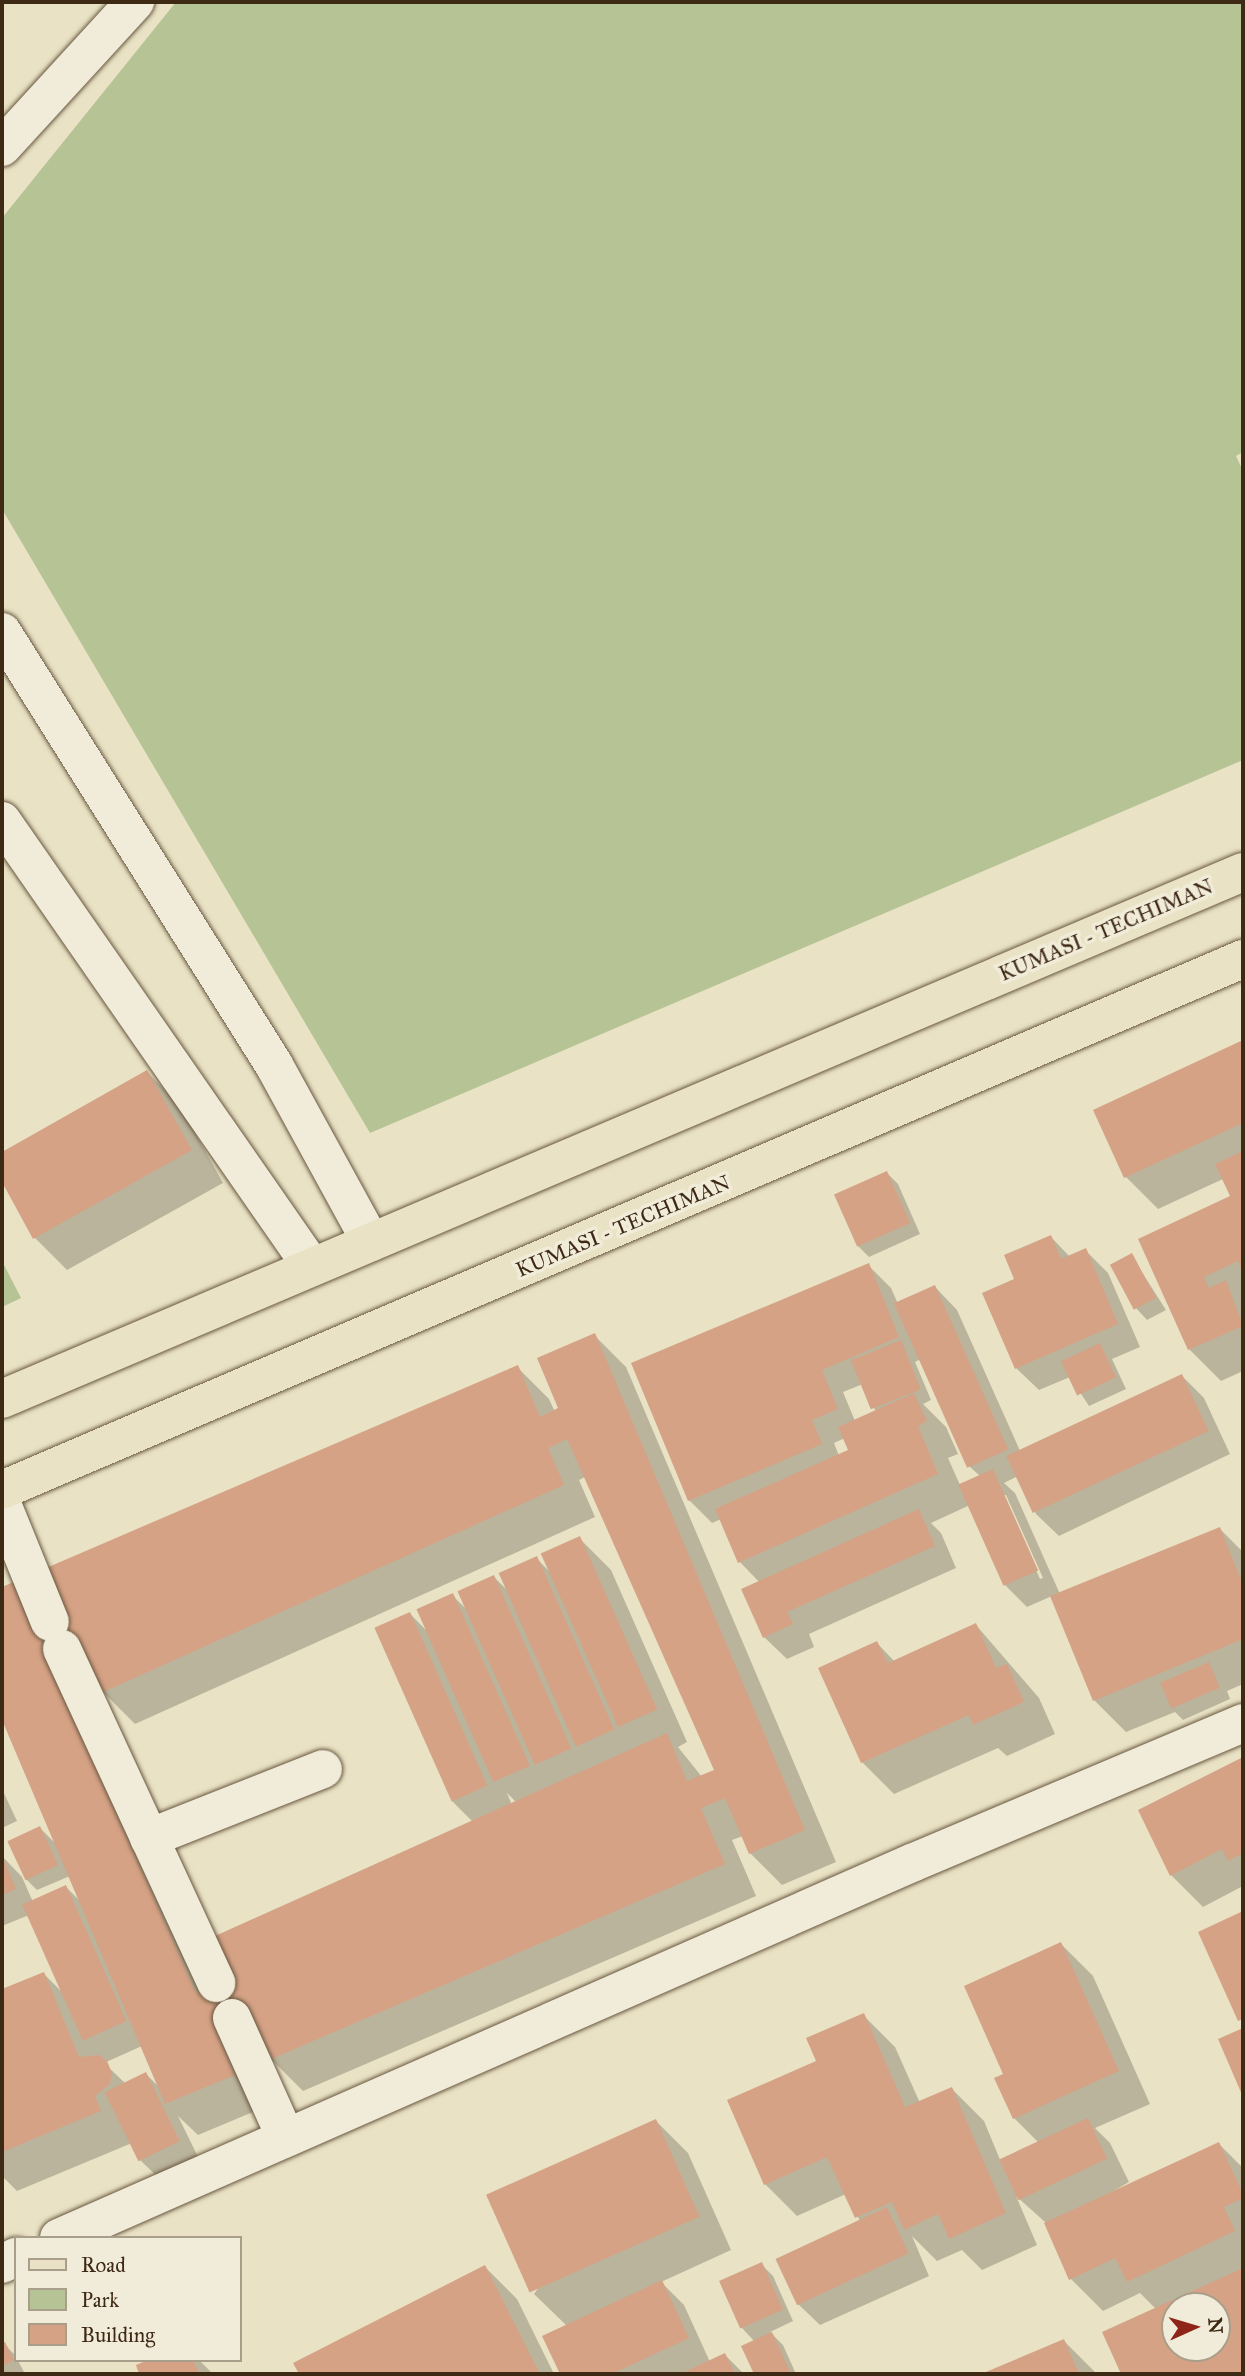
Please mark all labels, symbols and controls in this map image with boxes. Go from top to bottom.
street label: KUMASI - TECHIMAN [995,873,1217,987]
street label: KUMASI - TECHIMAN [512,1169,734,1283]
legend [14,2236,242,2362]
text: Road [81,2252,126,2278]
text: Park [81,2287,119,2313]
north arrow [1161,2292,1231,2362]
text: N [1203,2317,1227,2334]
text: Building [81,2322,155,2348]

